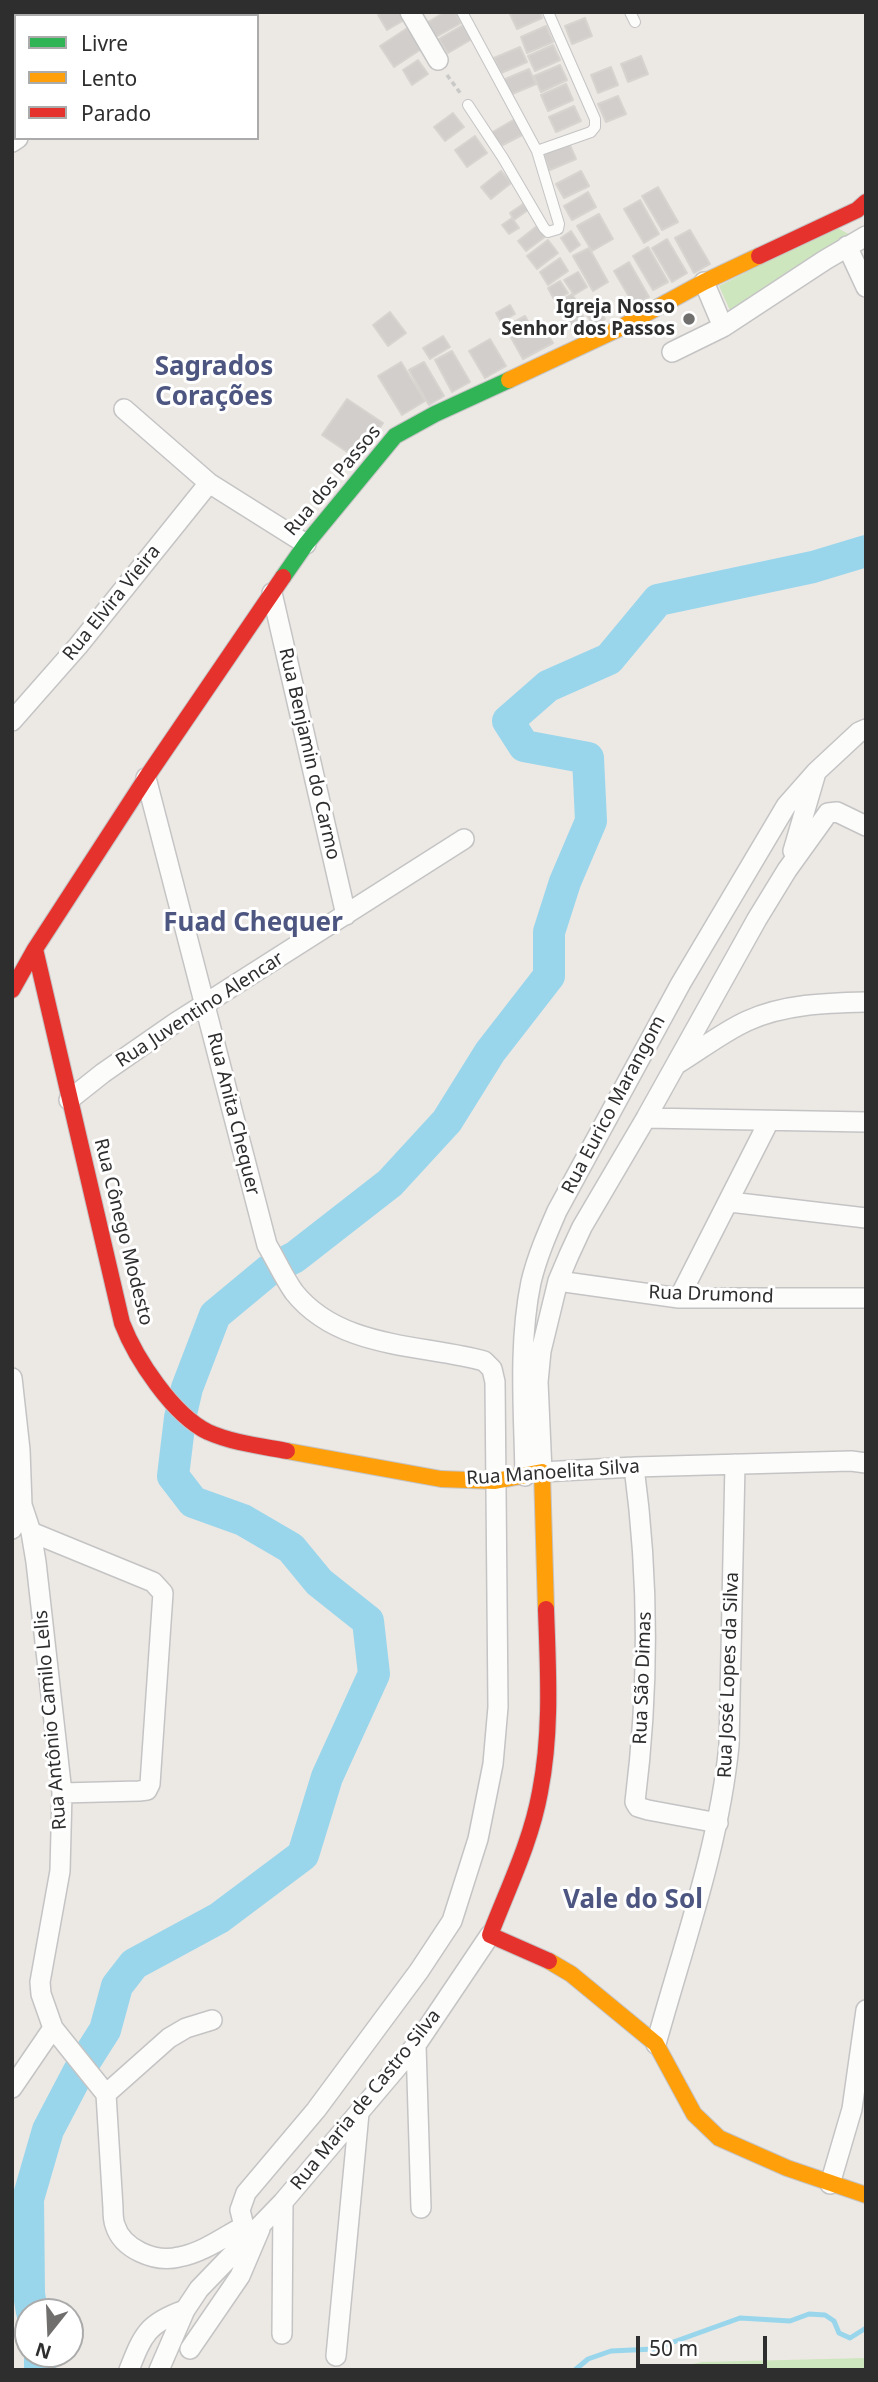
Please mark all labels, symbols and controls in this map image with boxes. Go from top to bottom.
legend [14,14,259,140]
text: Livre [81,29,128,57]
text: Lento [81,64,137,92]
text: Parado [81,99,151,127]
place label: Igreja Nosso Senhor dos Passos [501,297,675,341]
marker: Igreja Nosso Senhor dos Passos [681,311,697,327]
district label: Sagrados Corações [155,352,273,414]
street label: Rua dos Passos [280,421,386,541]
street label: Rua Elvira Vieira [58,541,166,665]
street label: Rua Benjamin do Carmo [274,646,344,862]
district label: Fuad Chequer [163,908,343,940]
street label: Rua Juventino Alencar [112,947,288,1073]
street label: Rua Eurico Marangom [557,1012,671,1198]
street label: Rua Anita Chequer [202,1030,264,1198]
street label: Rua Cônego Modesto [89,1136,157,1328]
street label: Rua Drumond [648,1281,774,1309]
street label: Rua Manoelita Silva [466,1456,640,1490]
street label: Rua José Lopes da Silva [714,1572,744,1778]
street label: Rua Antônio Camilo Lelis [30,1609,72,1831]
street label: Rua São Dimas [629,1611,657,1745]
district label: Vale do Sol [563,1885,703,1917]
street label: Rua Maria de Castro Silva [286,2005,446,2195]
north arrow [14,2298,84,2368]
scale bar [640,2322,771,2366]
text: 50 m [649,2334,698,2362]
text: N [32,2336,55,2366]

